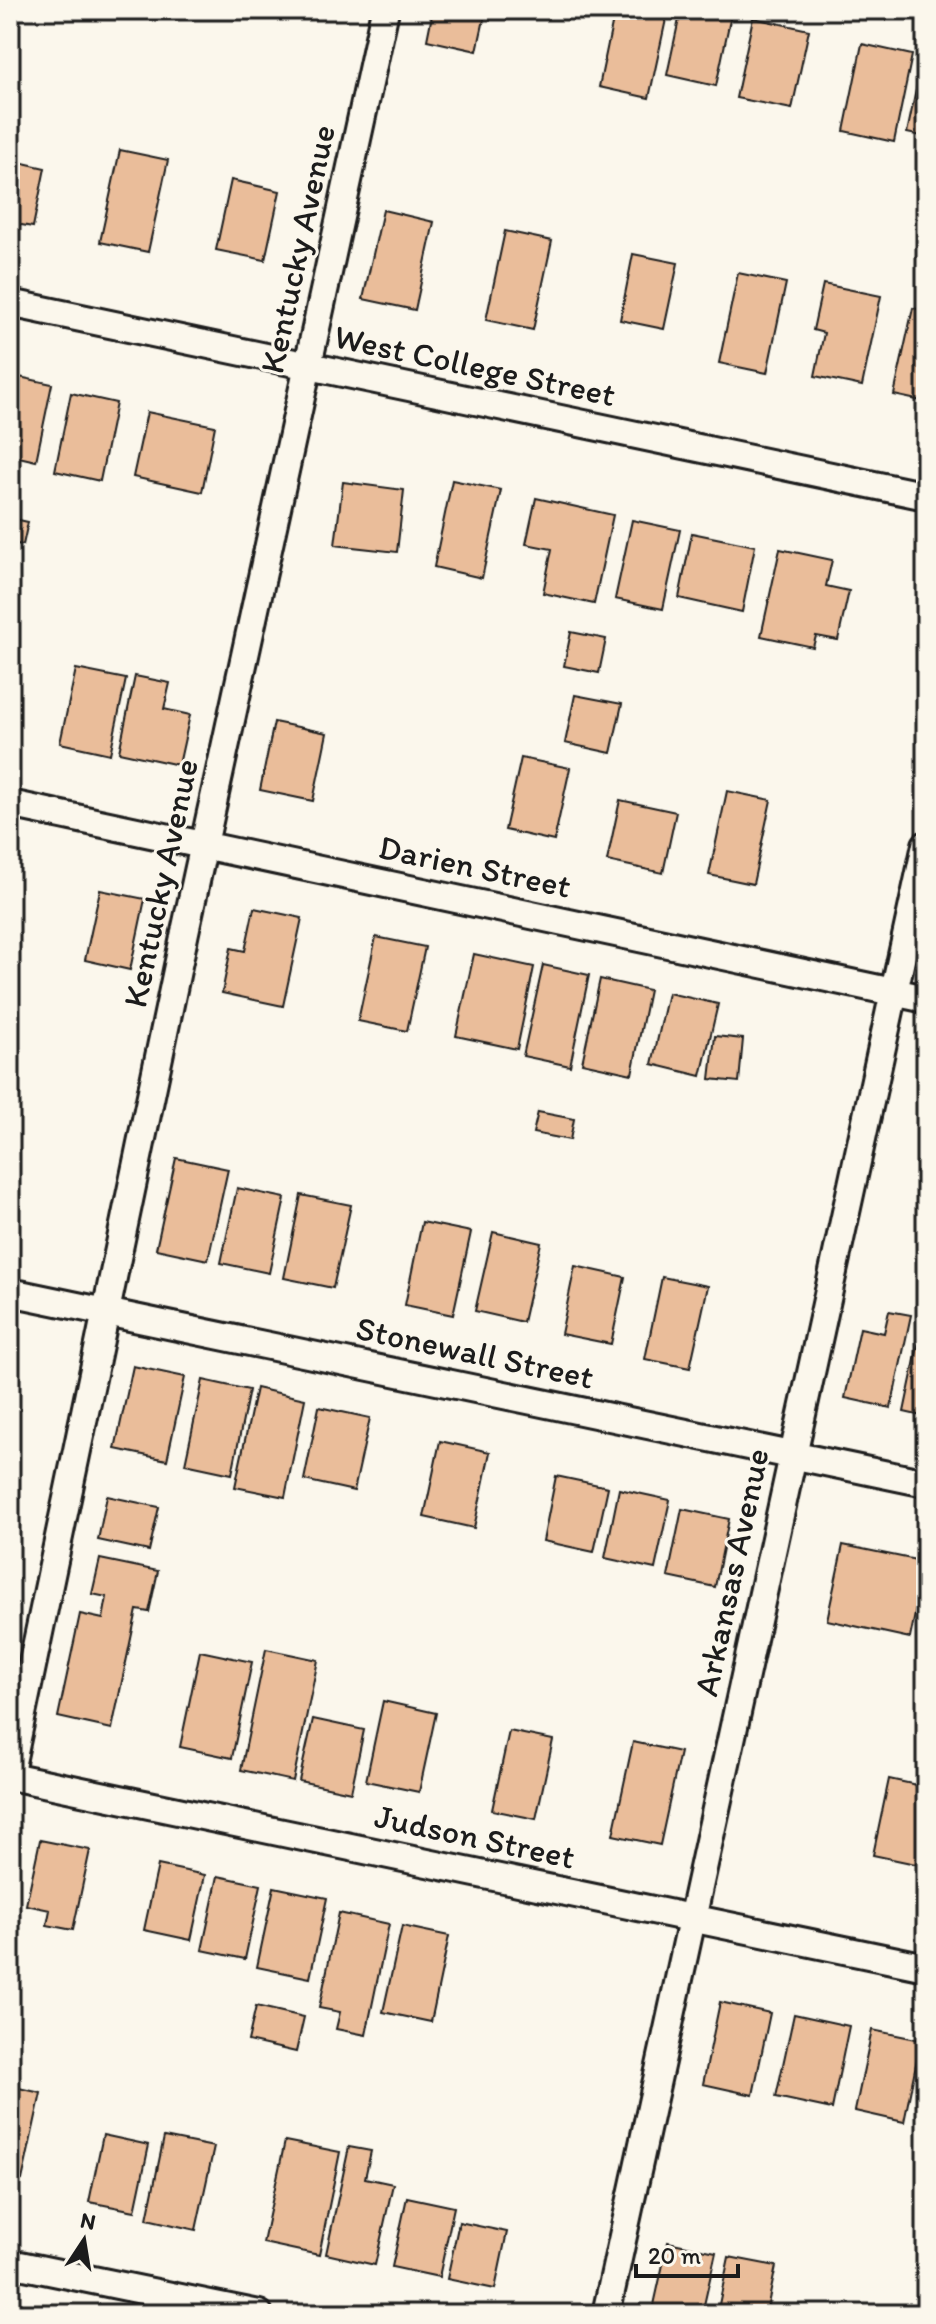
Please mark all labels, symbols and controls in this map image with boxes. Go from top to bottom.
street label: Kentucky Avenue [251,121,344,377]
street label: West College Street [331,316,619,415]
street label: Kentucky Avenue [114,755,207,1011]
street label: Darien Street [375,826,575,907]
street label: Stonewall Street [352,1307,598,1398]
street label: Arkansas Avenue [685,1444,778,1700]
street label: Judson Street [371,1795,579,1878]
north arrow [44,2200,124,2280]
text: N [78,2206,98,2236]
scale bar [636,2228,738,2278]
text: 20 m [648,2241,701,2270]

